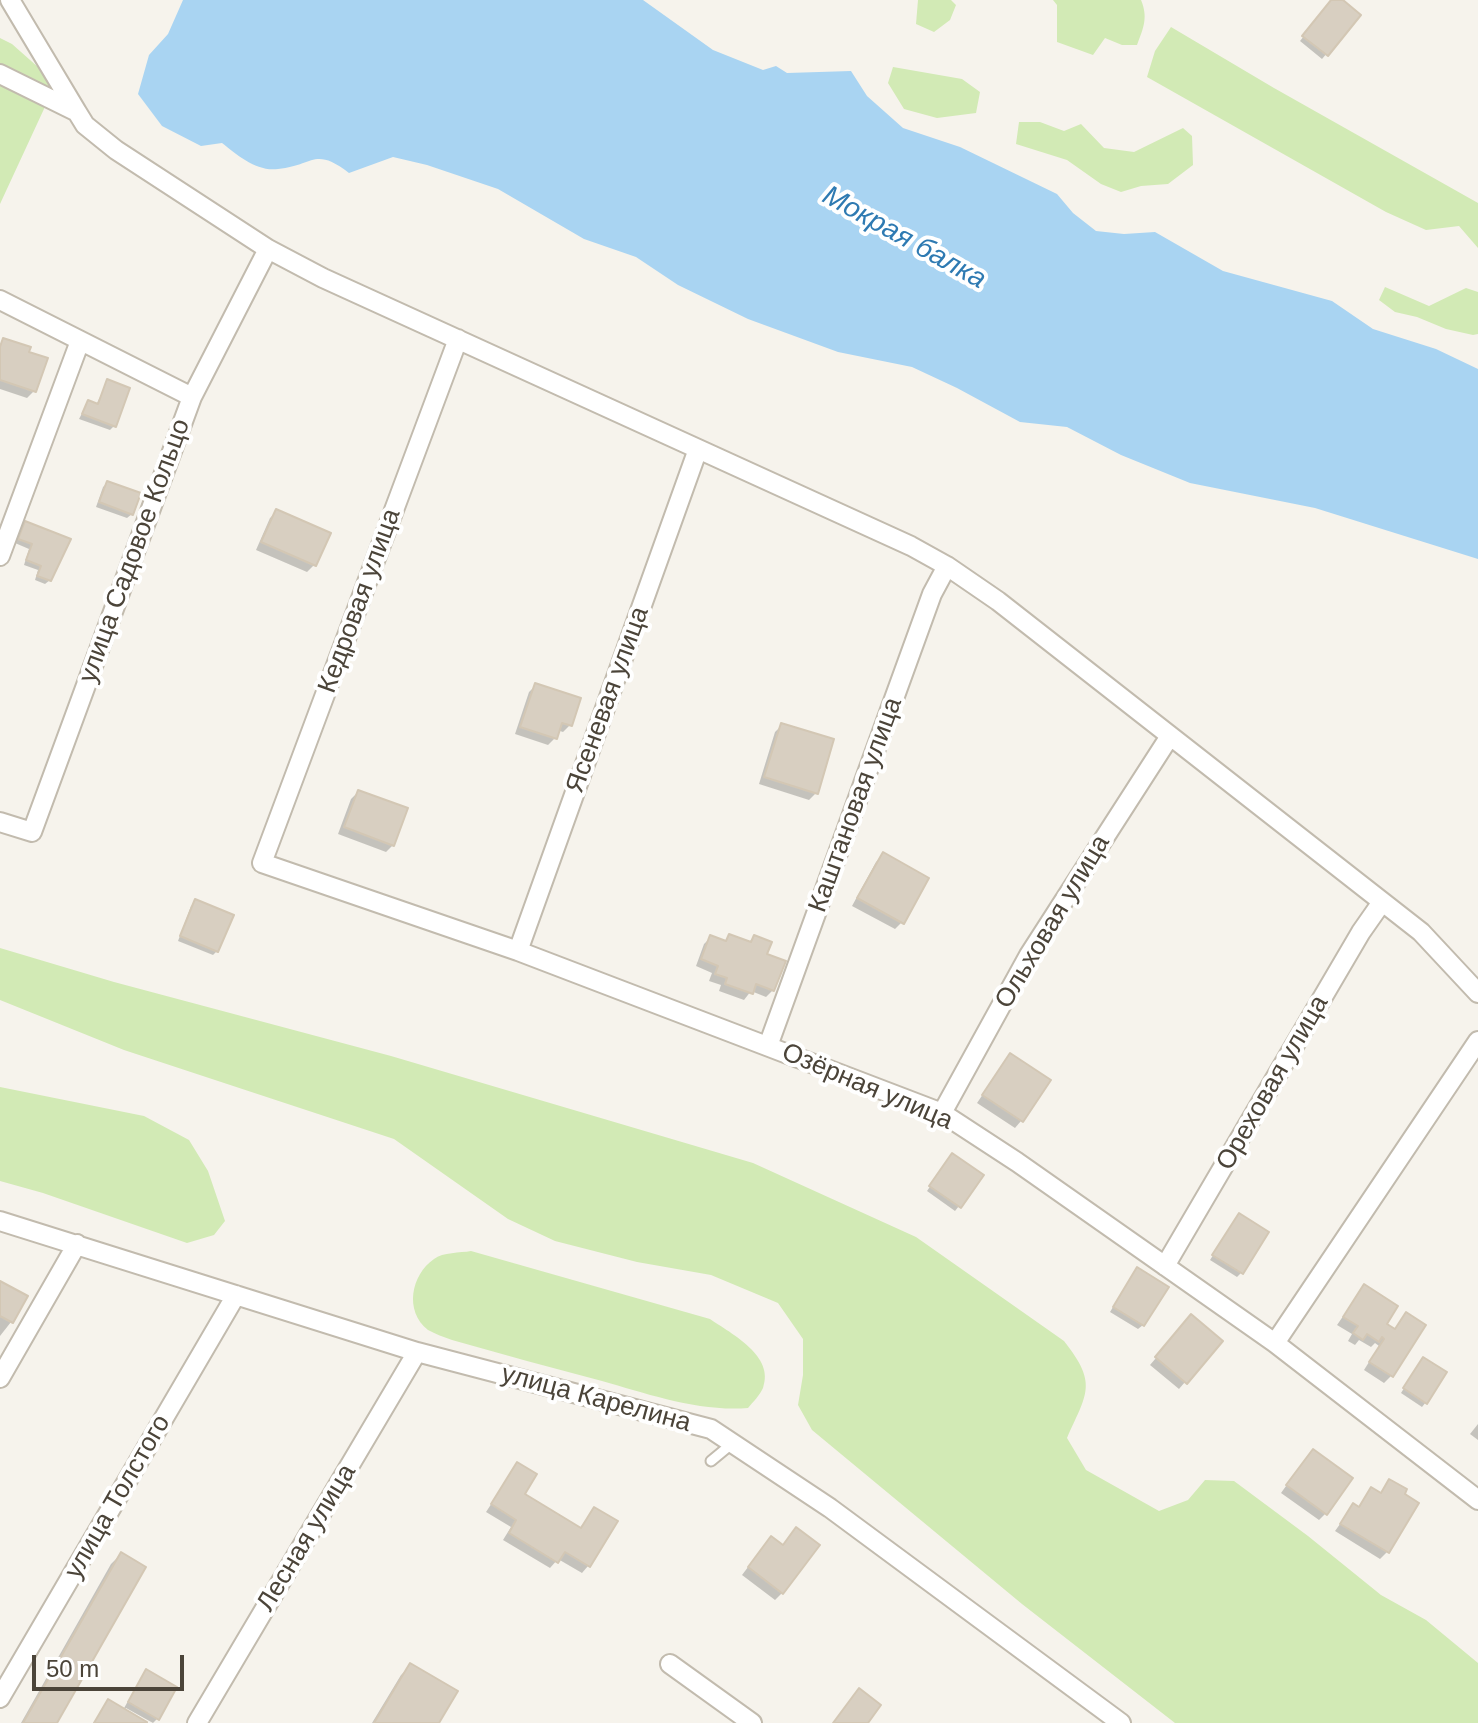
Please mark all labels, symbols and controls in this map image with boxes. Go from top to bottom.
water label: Мокрая балка [816,179,992,297]
street label: улица Садовое Кольцо [73,415,197,687]
street label: Кедровая улица [312,505,408,697]
street label: Ясеневая улица [560,603,656,797]
street label: Каштановая улица [803,693,909,917]
street label: Ольховая улица [989,830,1117,1014]
street label: Ореховая улица [1210,990,1336,1176]
street label: Озёрная улица [777,1037,957,1137]
street label: улица Карелина [498,1359,694,1439]
street label: улица Толстого [58,1410,178,1584]
street label: Лесная улица [251,1459,363,1617]
scale bar [36,1639,188,1689]
text: 50 m [46,1655,99,1682]

